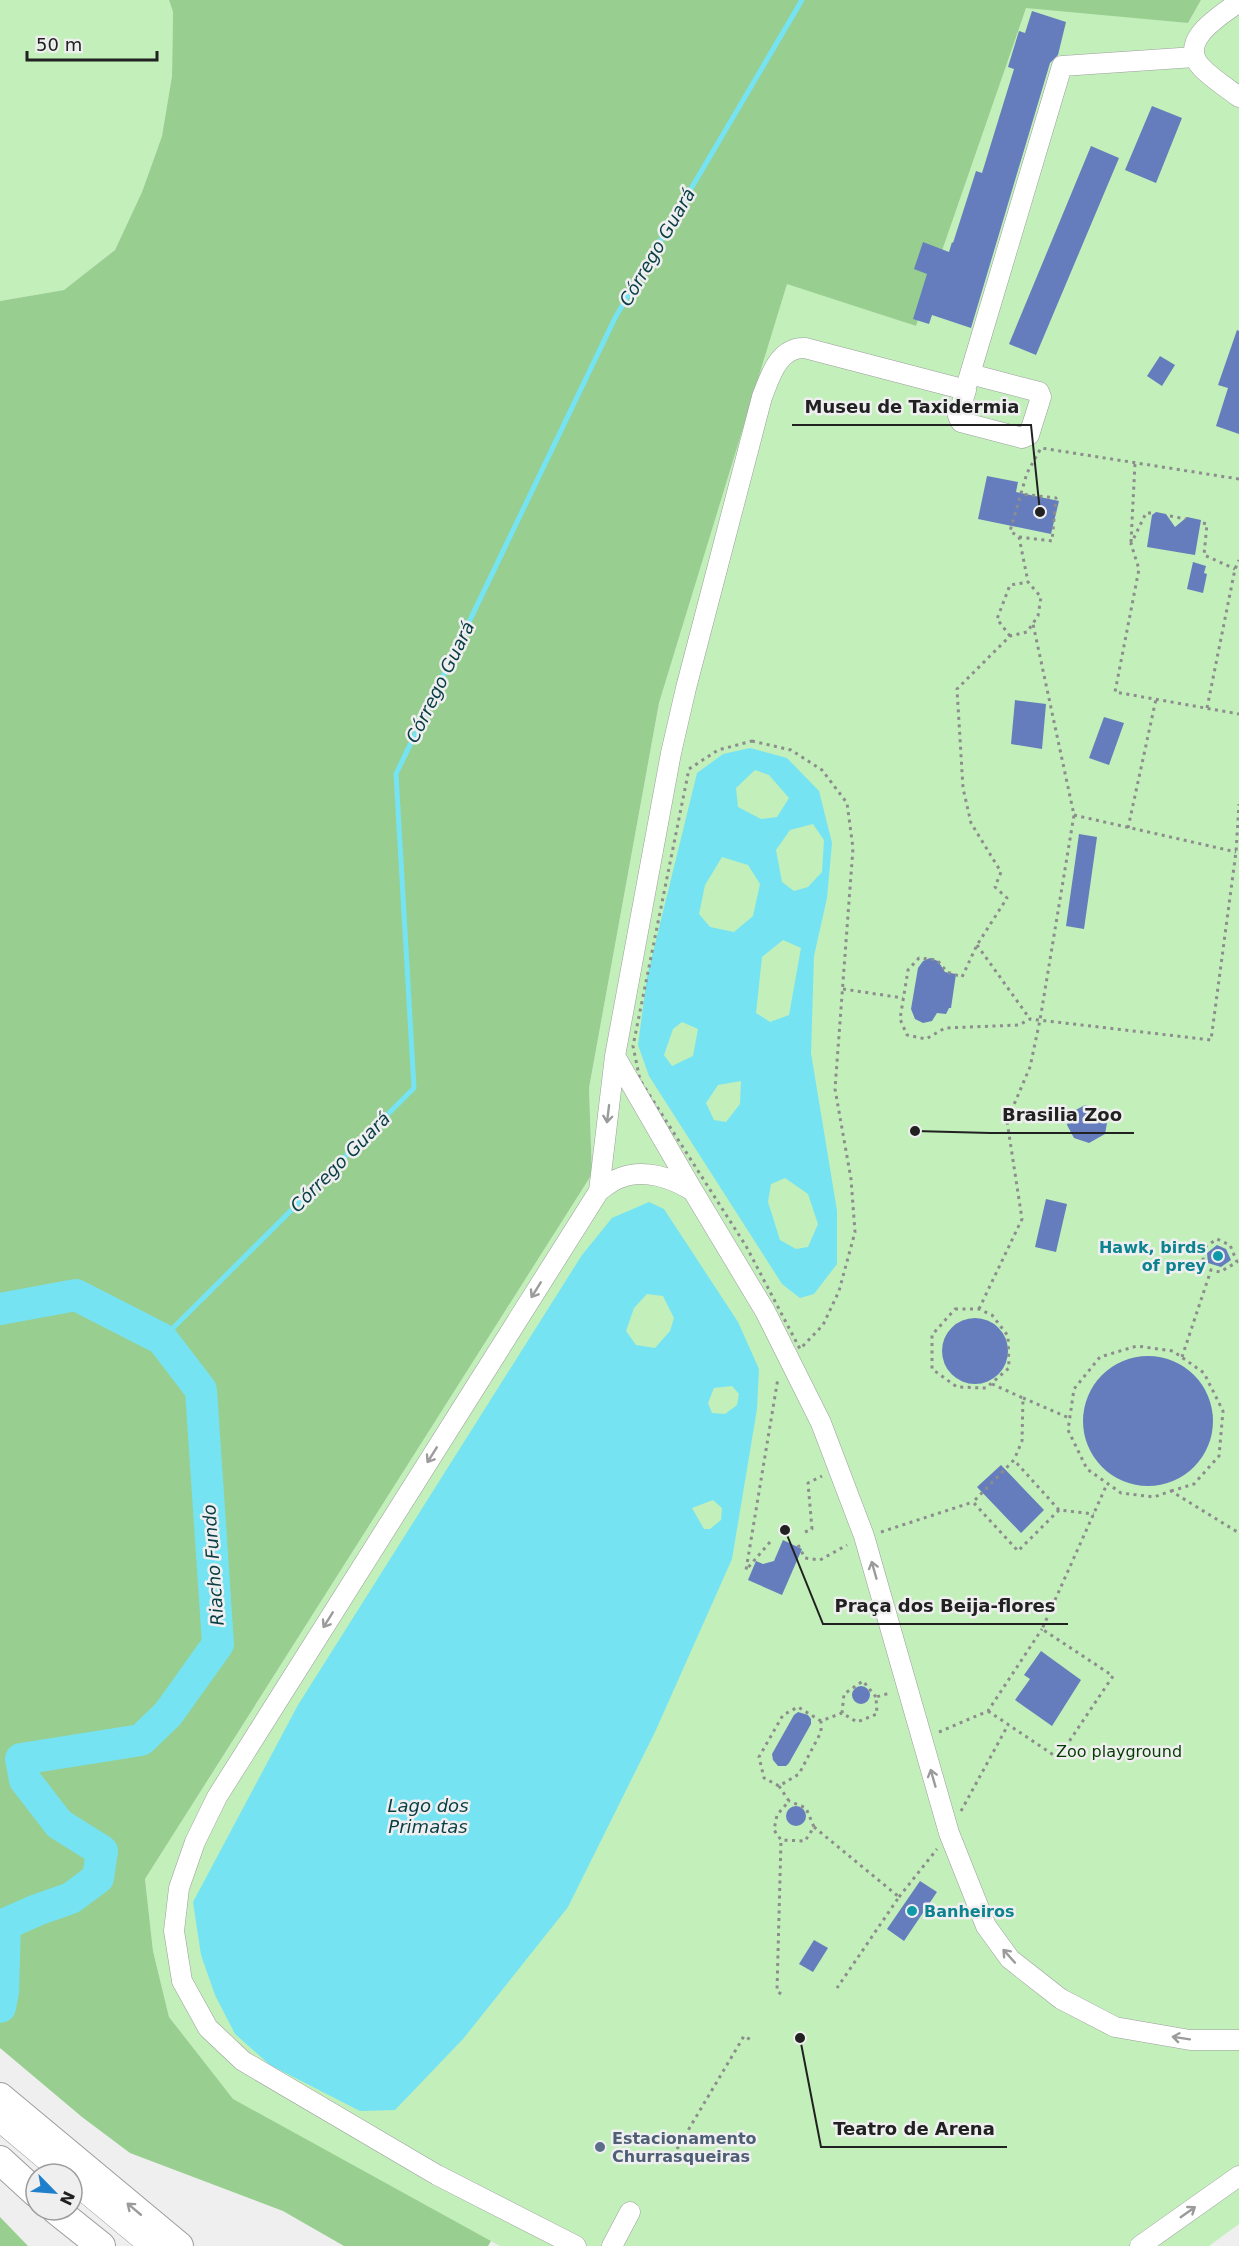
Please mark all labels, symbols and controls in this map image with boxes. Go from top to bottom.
scale bar [27,24,158,62]
text: 50 m [36,34,82,55]
water label: Córrego Guará [615,184,699,310]
callout: Museu de Taxidermia [792,389,1031,425]
text: Museu de Taxidermia [804,396,1020,417]
water label: Córrego Guará [402,618,478,746]
callout: Brasilia Zoo [990,1097,1134,1133]
one-way arrow [603,1103,614,1123]
text: Brasilia Zoo [1002,1104,1122,1125]
water label: Córrego Guará [286,1108,394,1216]
place label: Hawk, birds of prey [1099,1238,1207,1275]
marker: Hawk, birds of prey [1211,1249,1225,1263]
one-way arrow [530,1281,542,1298]
one-way arrow [426,1446,438,1463]
water label: Riacho Fundo [198,1504,228,1626]
one-way arrow [868,1561,879,1580]
callout: Praça dos Beija-flores [823,1588,1068,1624]
text: Praça dos Beija-flores [835,1595,1055,1616]
one-way arrow [322,1611,334,1628]
park label: Zoo playground [1056,1742,1182,1761]
one-way arrow [927,1769,938,1788]
water label: Lago dos Primatas [387,1795,469,1837]
place label: Banheiros [924,1902,1015,1921]
marker: Banheiros [905,1904,919,1918]
one-way arrow [1002,1949,1016,1964]
one-way arrow [1171,2033,1191,2044]
callout: Teatro de Arena [821,2111,1007,2147]
text: Teatro de Arena [833,2118,995,2139]
place label: Estacionamento Churrasqueiras [612,2129,757,2166]
marker: Estacionamento Churrasqueiras [593,2140,607,2154]
north arrow [24,2162,84,2222]
text: N [56,2188,79,2208]
one-way arrow [126,2202,142,2215]
one-way arrow [1179,2206,1196,2218]

